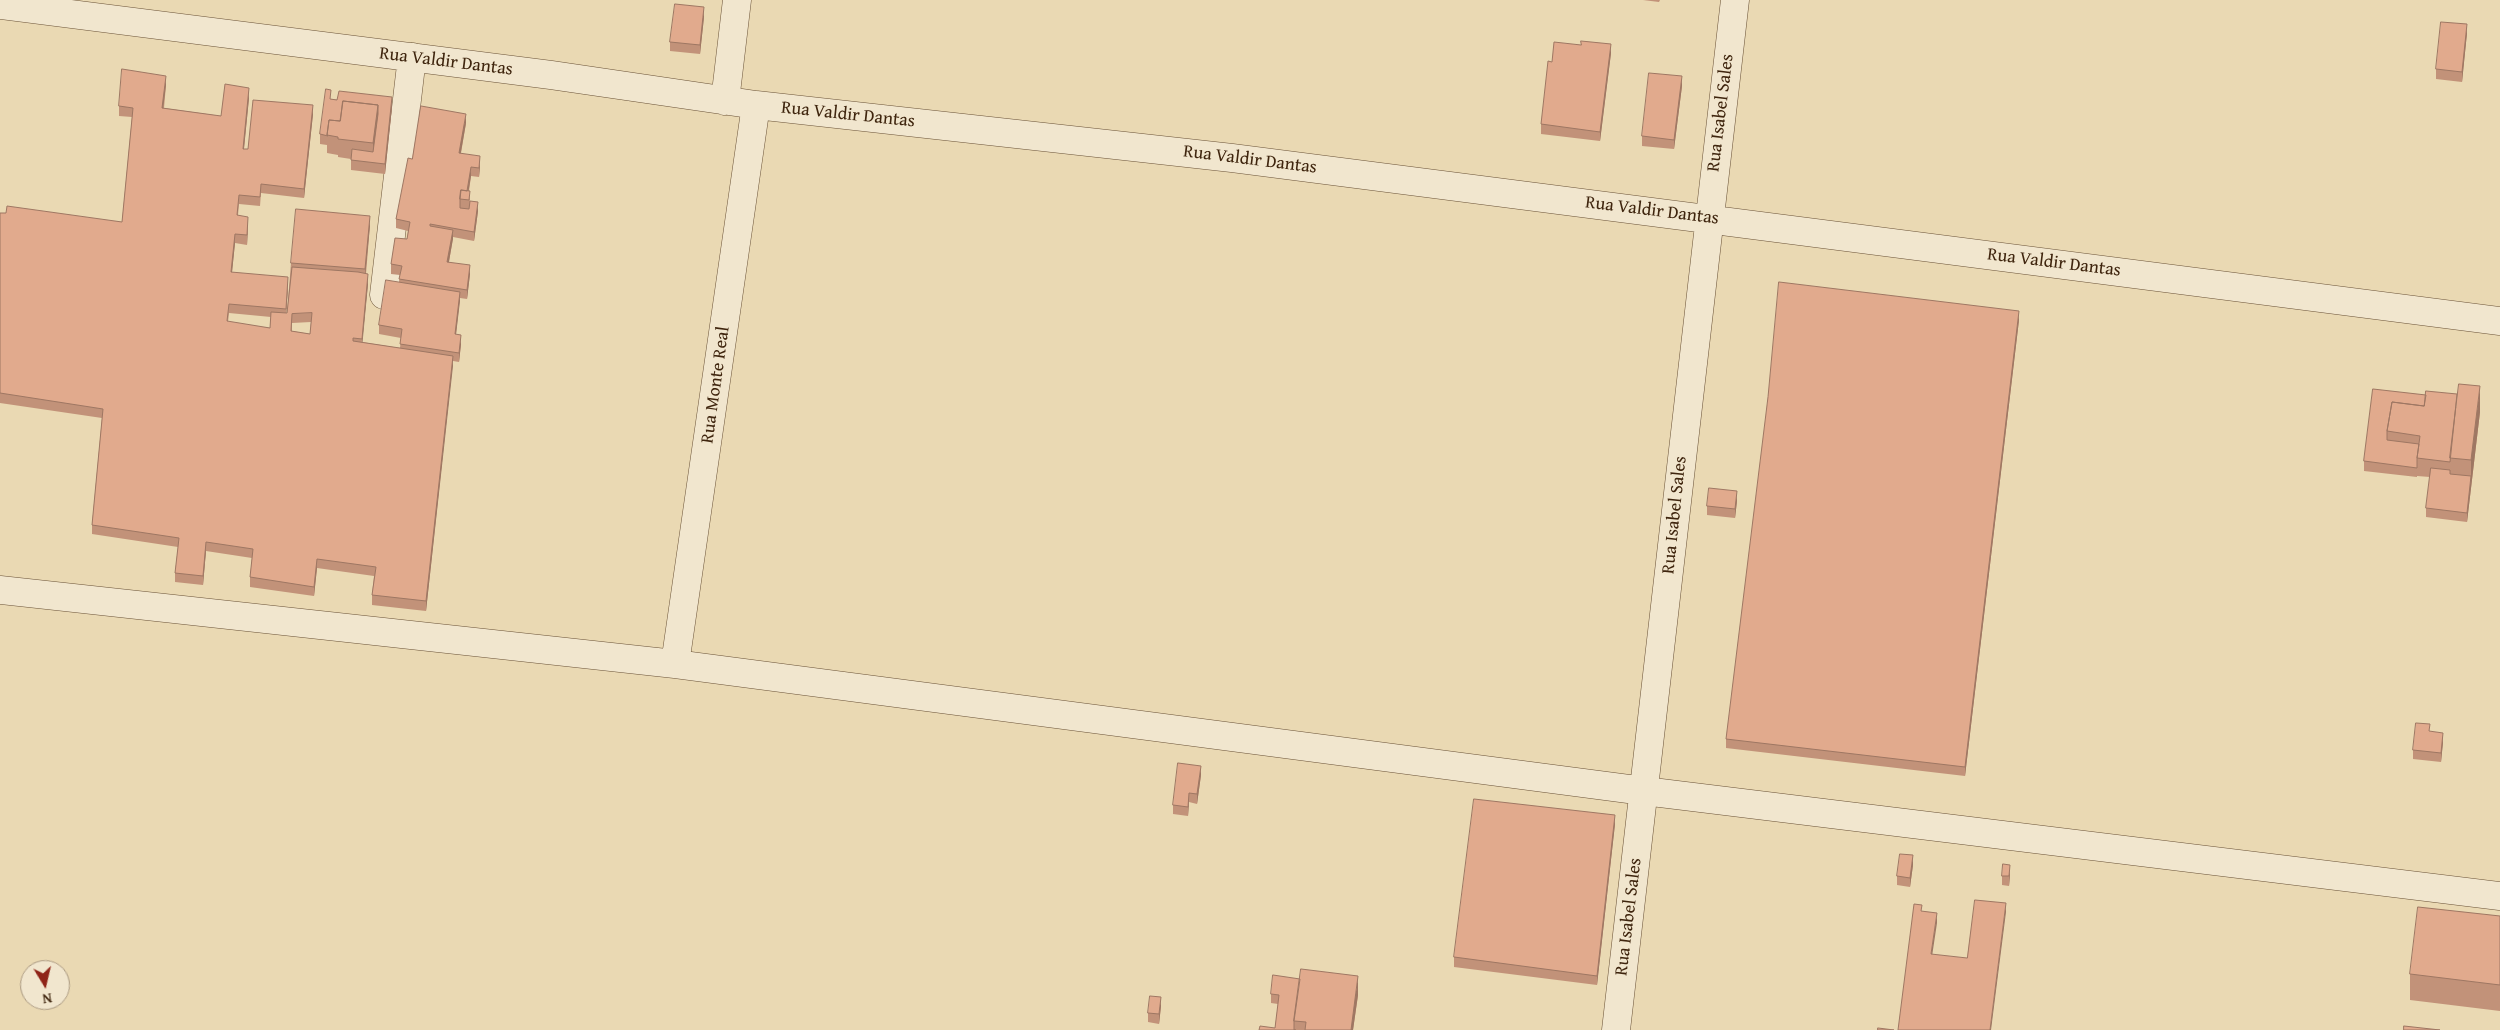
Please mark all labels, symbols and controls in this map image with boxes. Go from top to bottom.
street label: Rua Valdir Dantas [378,43,514,81]
street label: Rua Isabel Sales [1703,53,1739,173]
street label: Rua Valdir Dantas [780,97,916,133]
street label: Rua Valdir Dantas [1182,141,1318,179]
street label: Rua Valdir Dantas [1584,192,1720,230]
street label: Rua Valdir Dantas [1986,244,2122,282]
street label: Rua Monte Real [697,325,735,445]
street label: Rua Isabel Sales [1658,455,1692,575]
street label: Rua Isabel Sales [1611,857,1647,977]
north arrow [20,960,70,1010]
text: N [41,988,53,1009]

